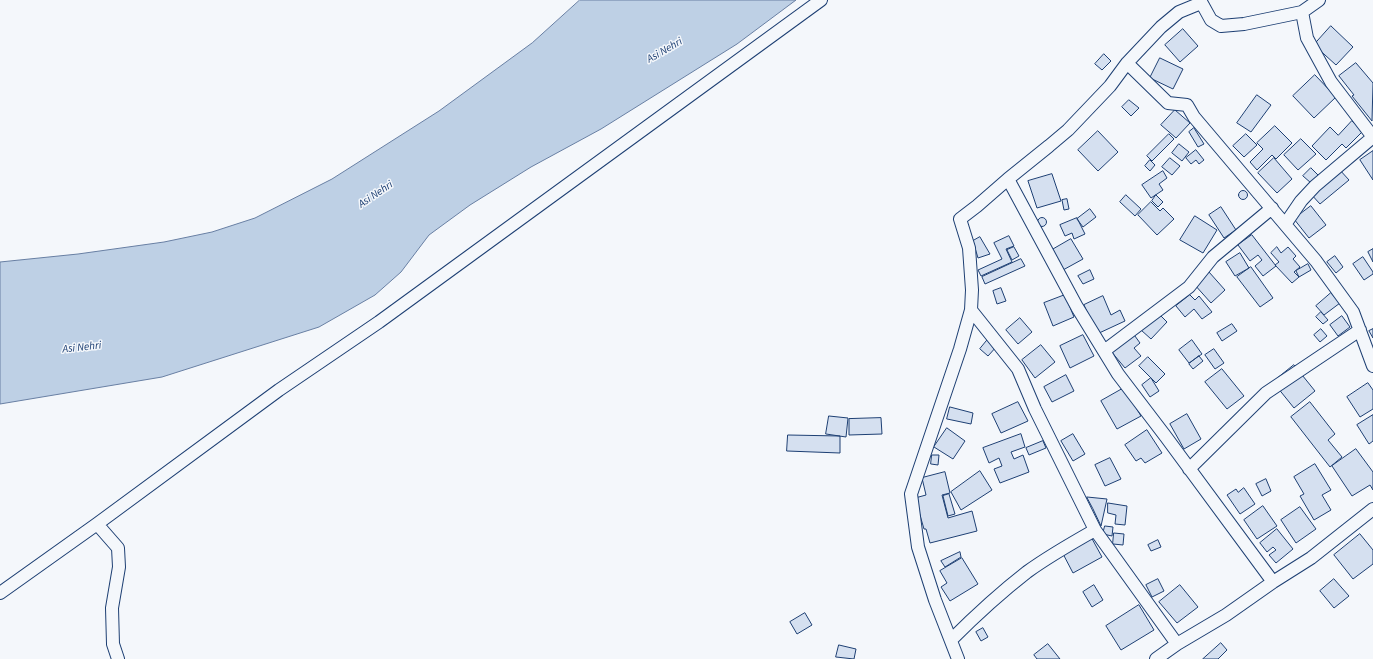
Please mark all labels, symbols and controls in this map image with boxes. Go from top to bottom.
water label: Asi Nehri [645,36,685,66]
water label: Asi Nehri [356,179,396,211]
water label: Asi Nehri [62,339,102,357]

